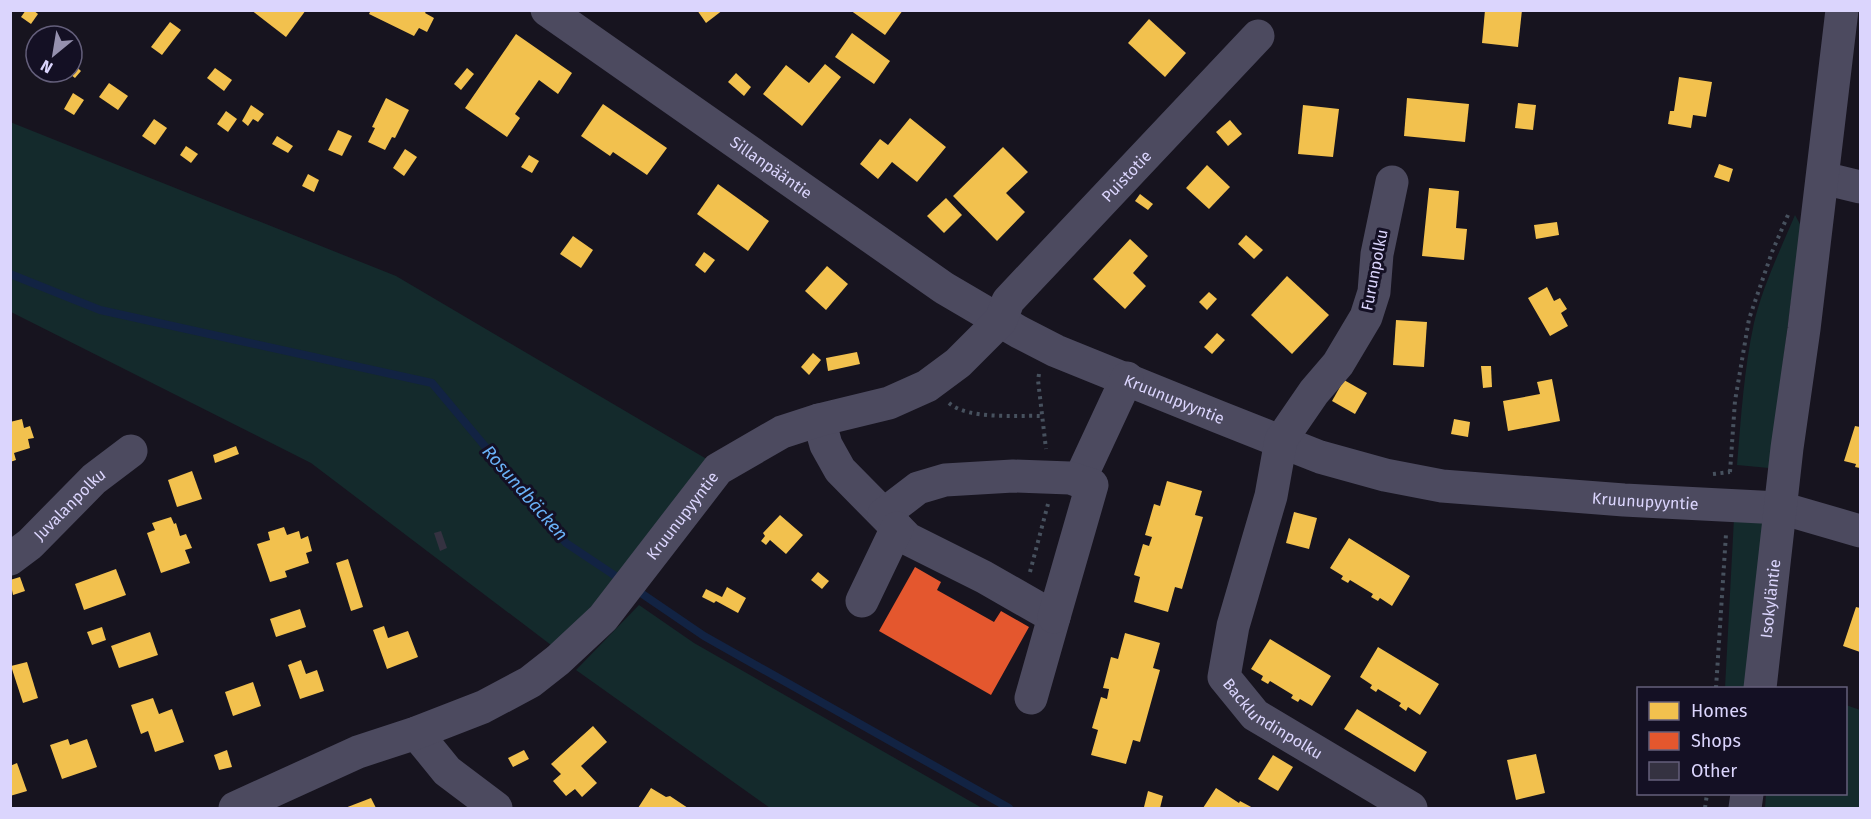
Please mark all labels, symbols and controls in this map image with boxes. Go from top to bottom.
north arrow [24,24,84,84]
text: N [37,56,56,77]
street label: Sillanpääntie [726,132,816,203]
street label: Puistotie [1098,146,1155,206]
street label: Furunpolku [1357,228,1392,312]
street label: Kruunupyyntie [1121,371,1227,428]
water label: Rosundbäcken [478,441,572,545]
street label: Juvalanpolku [30,465,109,545]
street label: Kruunupyyntie [642,468,723,564]
street label: Kruunupyyntie [1591,489,1699,514]
street label: Isokyläntie [1757,558,1784,639]
street label: Backlundinpolku [1219,674,1326,763]
legend [1637,687,1847,795]
text: Homes [1691,700,1747,722]
text: Shops [1691,730,1741,752]
text: Other [1691,760,1737,782]

